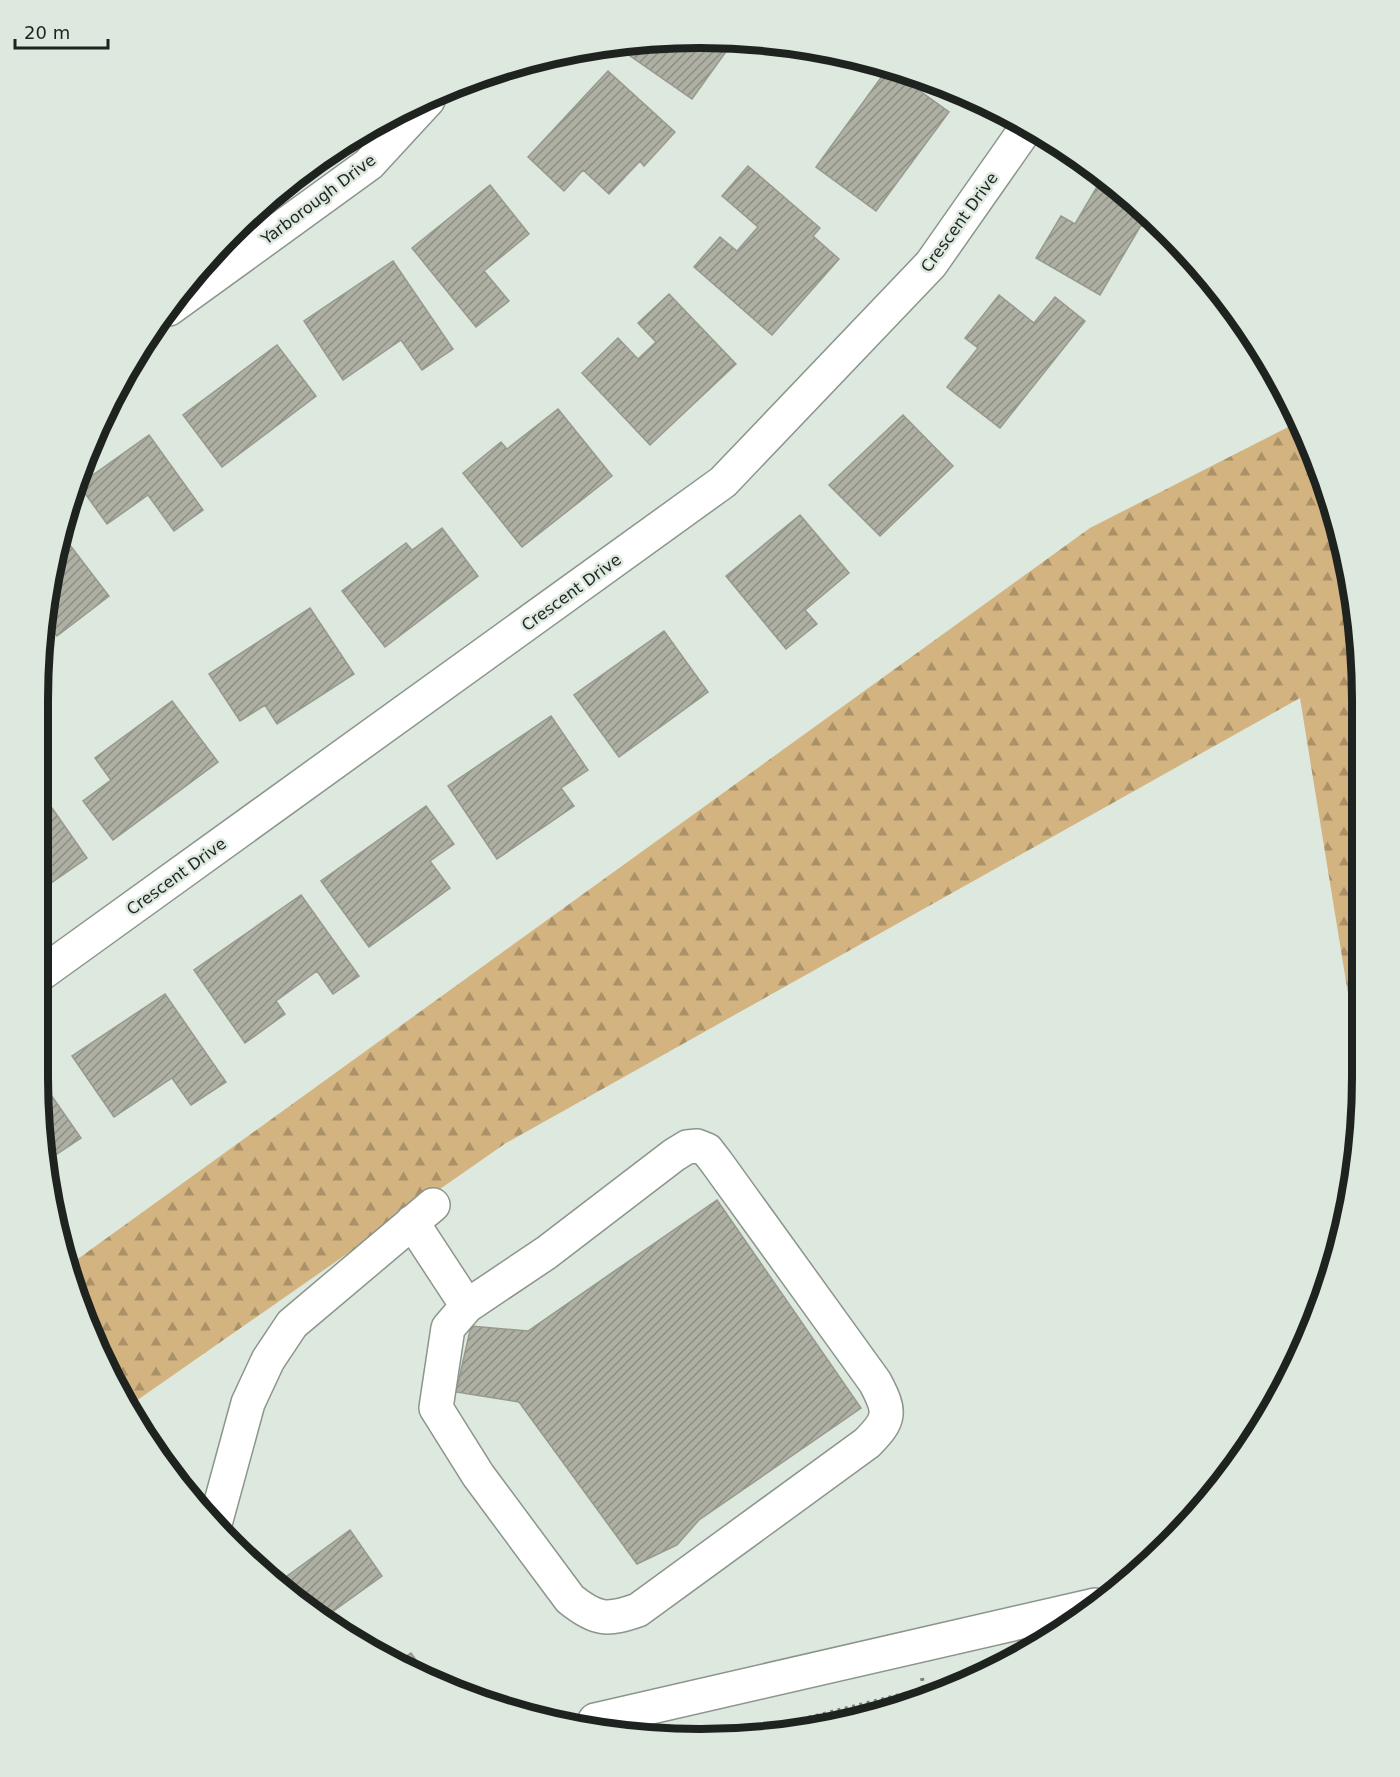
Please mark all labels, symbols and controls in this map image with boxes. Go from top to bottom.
scale bar [15,12,108,50]
text: 20 m [24,22,70,43]
street label: Yarborough Drive [257,150,379,249]
street label: Crescent Drive [917,169,1002,276]
street label: Crescent Drive [518,550,625,635]
street label: Crescent Drive [123,834,230,919]

